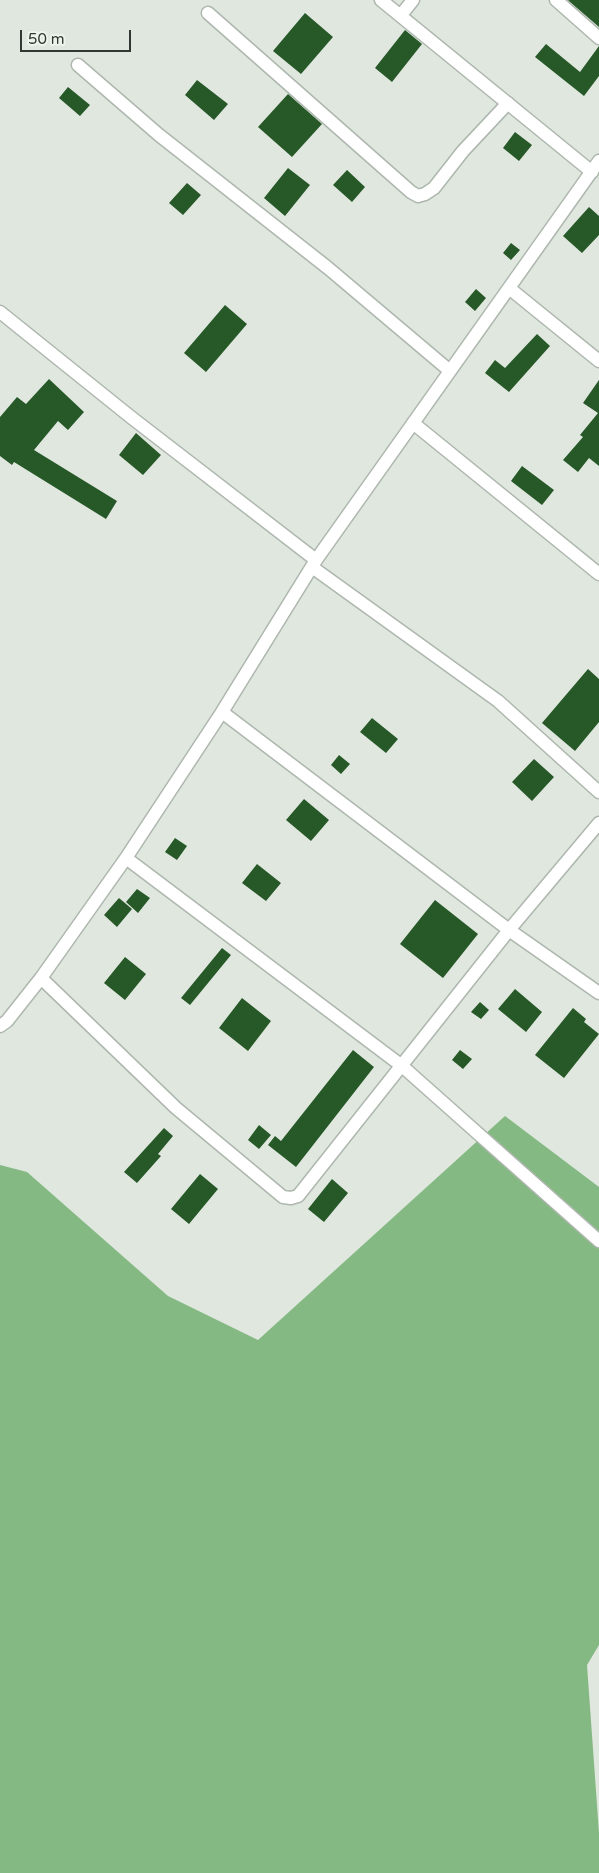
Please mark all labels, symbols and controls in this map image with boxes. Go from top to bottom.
scale bar [22,20,134,52]
text: 50 m [28,30,65,48]

